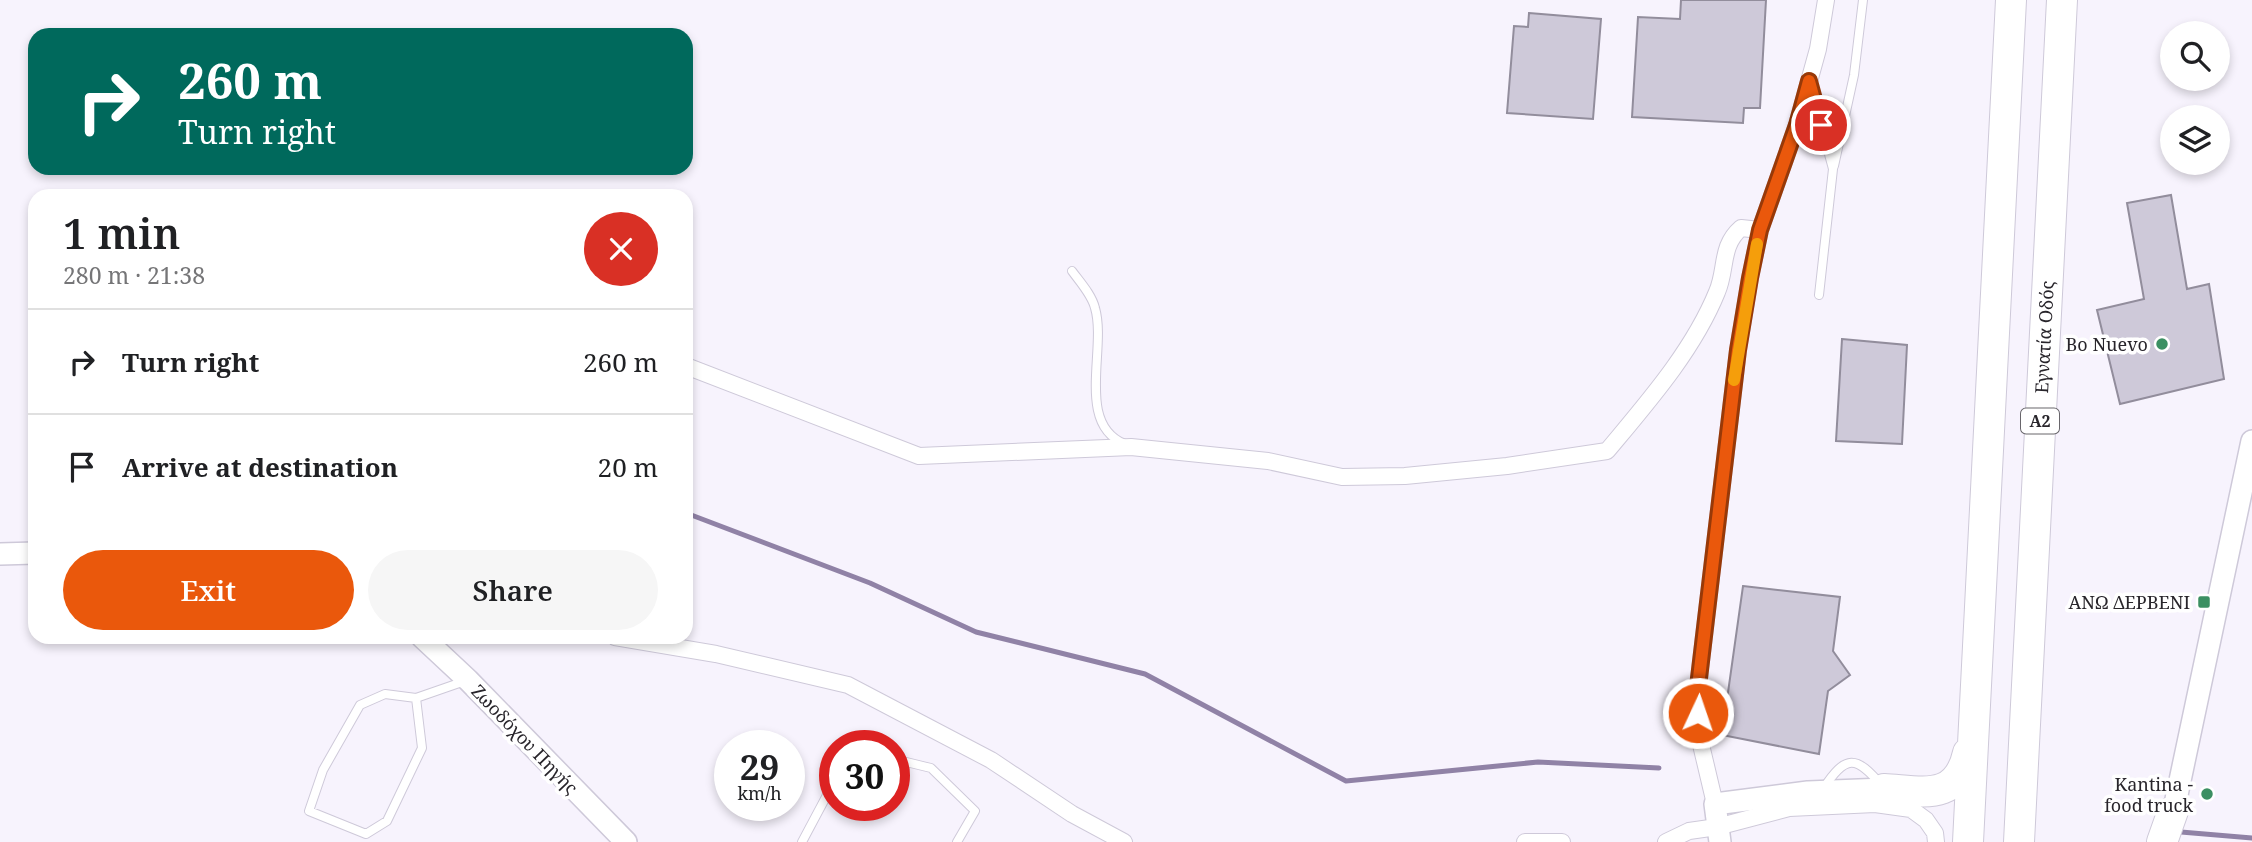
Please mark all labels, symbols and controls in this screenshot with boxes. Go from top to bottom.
map controls [2160,21,2230,175]
button: search [2160,21,2230,91]
text: 260 m [178,47,322,113]
icon: right [63,56,154,147]
pin [1791,95,1851,155]
button: layers [2160,105,2230,175]
icon: arrive [1802,106,1840,144]
text: Turn right [178,110,336,153]
text: 1 min [63,204,180,261]
button: close [584,212,658,286]
text: 280 m · 21:38 [63,259,205,291]
street label: Εγνατία Οδός [2029,280,2059,394]
place label: Bo Nuevo [2066,332,2148,356]
marker: Bo Nuevo [2154,336,2170,352]
icon: right [63,343,101,381]
text: Turn right [122,344,259,380]
text: 260 m [583,344,658,380]
road number: Α2 [2021,408,2059,434]
icon: arrive [63,448,101,486]
text: Arrive at destination [122,449,398,485]
text: 20 m [598,449,658,485]
button: Exit [63,550,354,630]
button: Share [368,550,658,630]
place label: ΑΝΩ ΔΕΡΒΕΝΙ [2069,590,2190,614]
marker: ΑΝΩ ΔΕΡΒΕΝΙ [2196,594,2212,610]
position arrow [1661,676,1735,750]
street label: Ζωοδόχου Πηγής [467,679,584,799]
speed limit sign: 30 [819,730,910,821]
text: 29 [740,743,779,790]
place label: Kantina - food truck [2104,772,2193,817]
text: km/h [737,781,782,805]
marker: Kantina - food truck [2199,786,2215,802]

